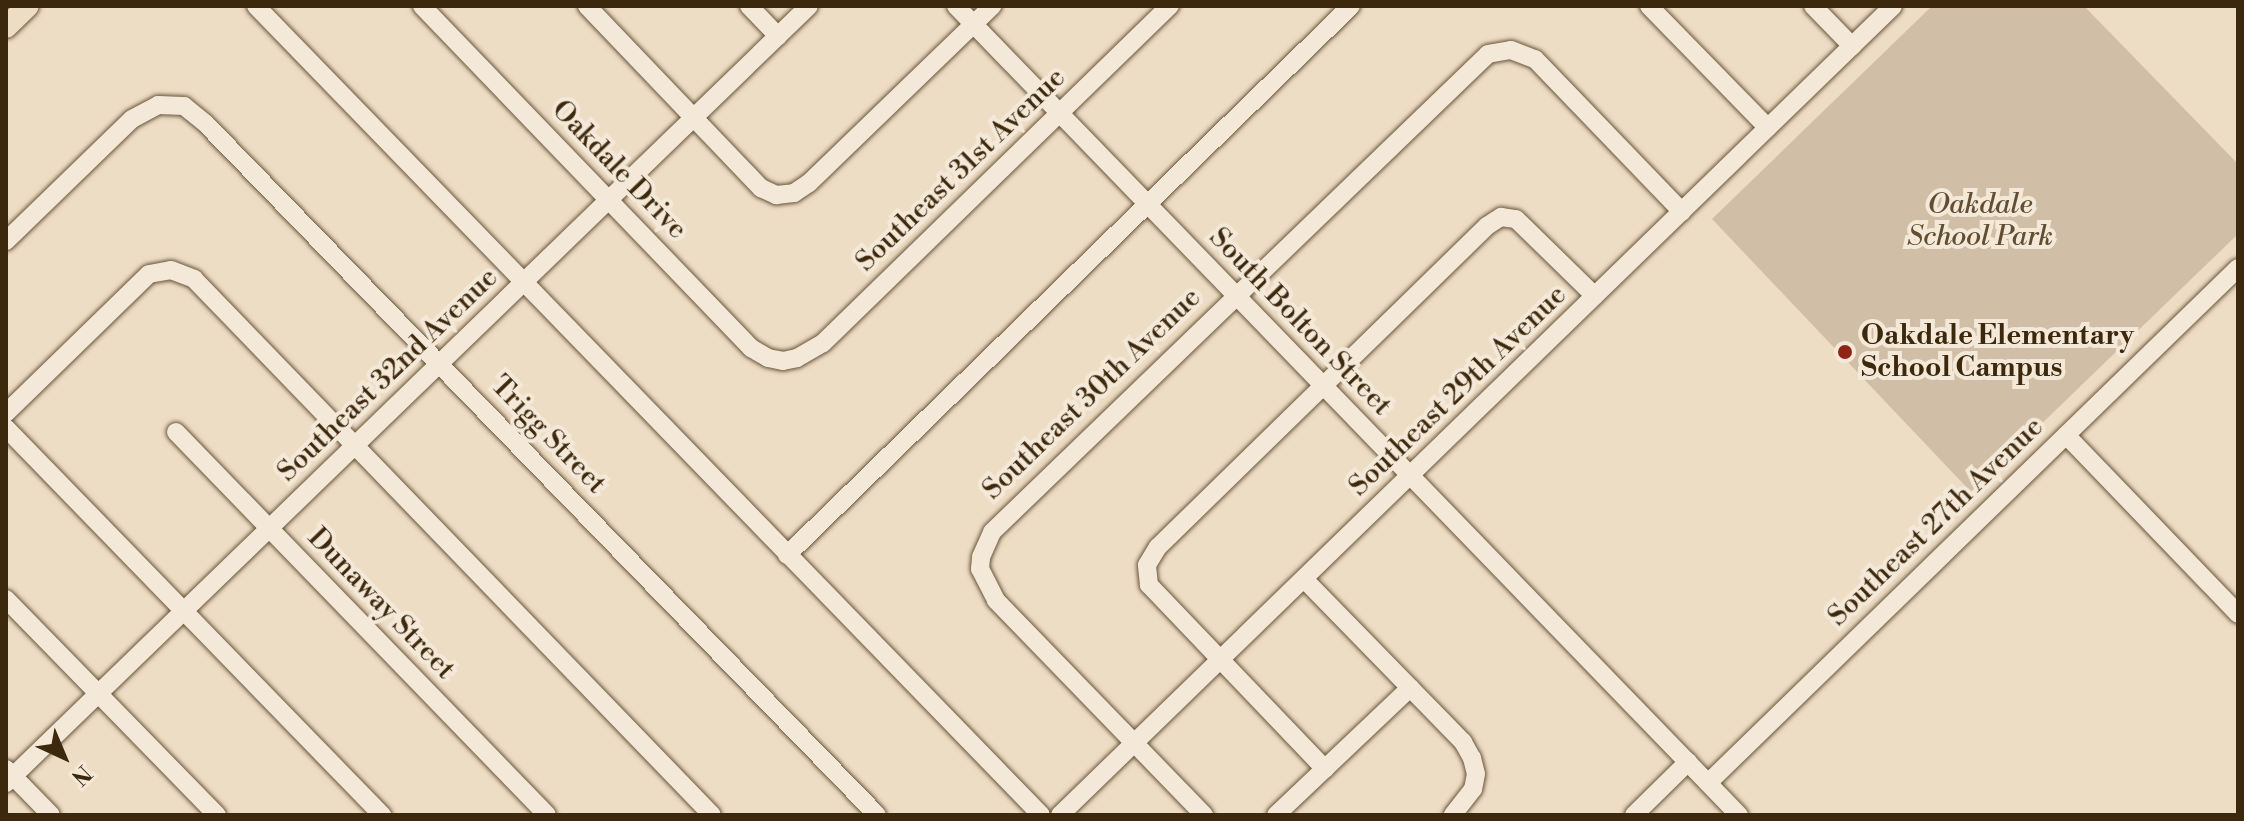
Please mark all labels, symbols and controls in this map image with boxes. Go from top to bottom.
street label: Southeast 31st Avenue [849,61,1073,279]
street label: Oakdale Drive [544,94,694,246]
park label: Oakdale School Park [1907,188,2053,254]
street label: South Bolton Street [1202,221,1398,423]
street label: Southeast 32nd Avenue [271,261,505,489]
street label: Southeast 29th Avenue [1342,279,1574,503]
street label: Southeast 30th Avenue [976,281,1208,507]
place label: Oakdale Elementary School Campus [1861,319,2134,385]
marker: Oakdale Elementary School Campus [1836,343,1854,361]
street label: Trigg Street [483,369,613,501]
street label: Southeast 27th Avenue [1821,411,2051,633]
street label: Dunaway Street [300,521,462,687]
north arrow [24,717,104,797]
text: N [65,759,97,790]

